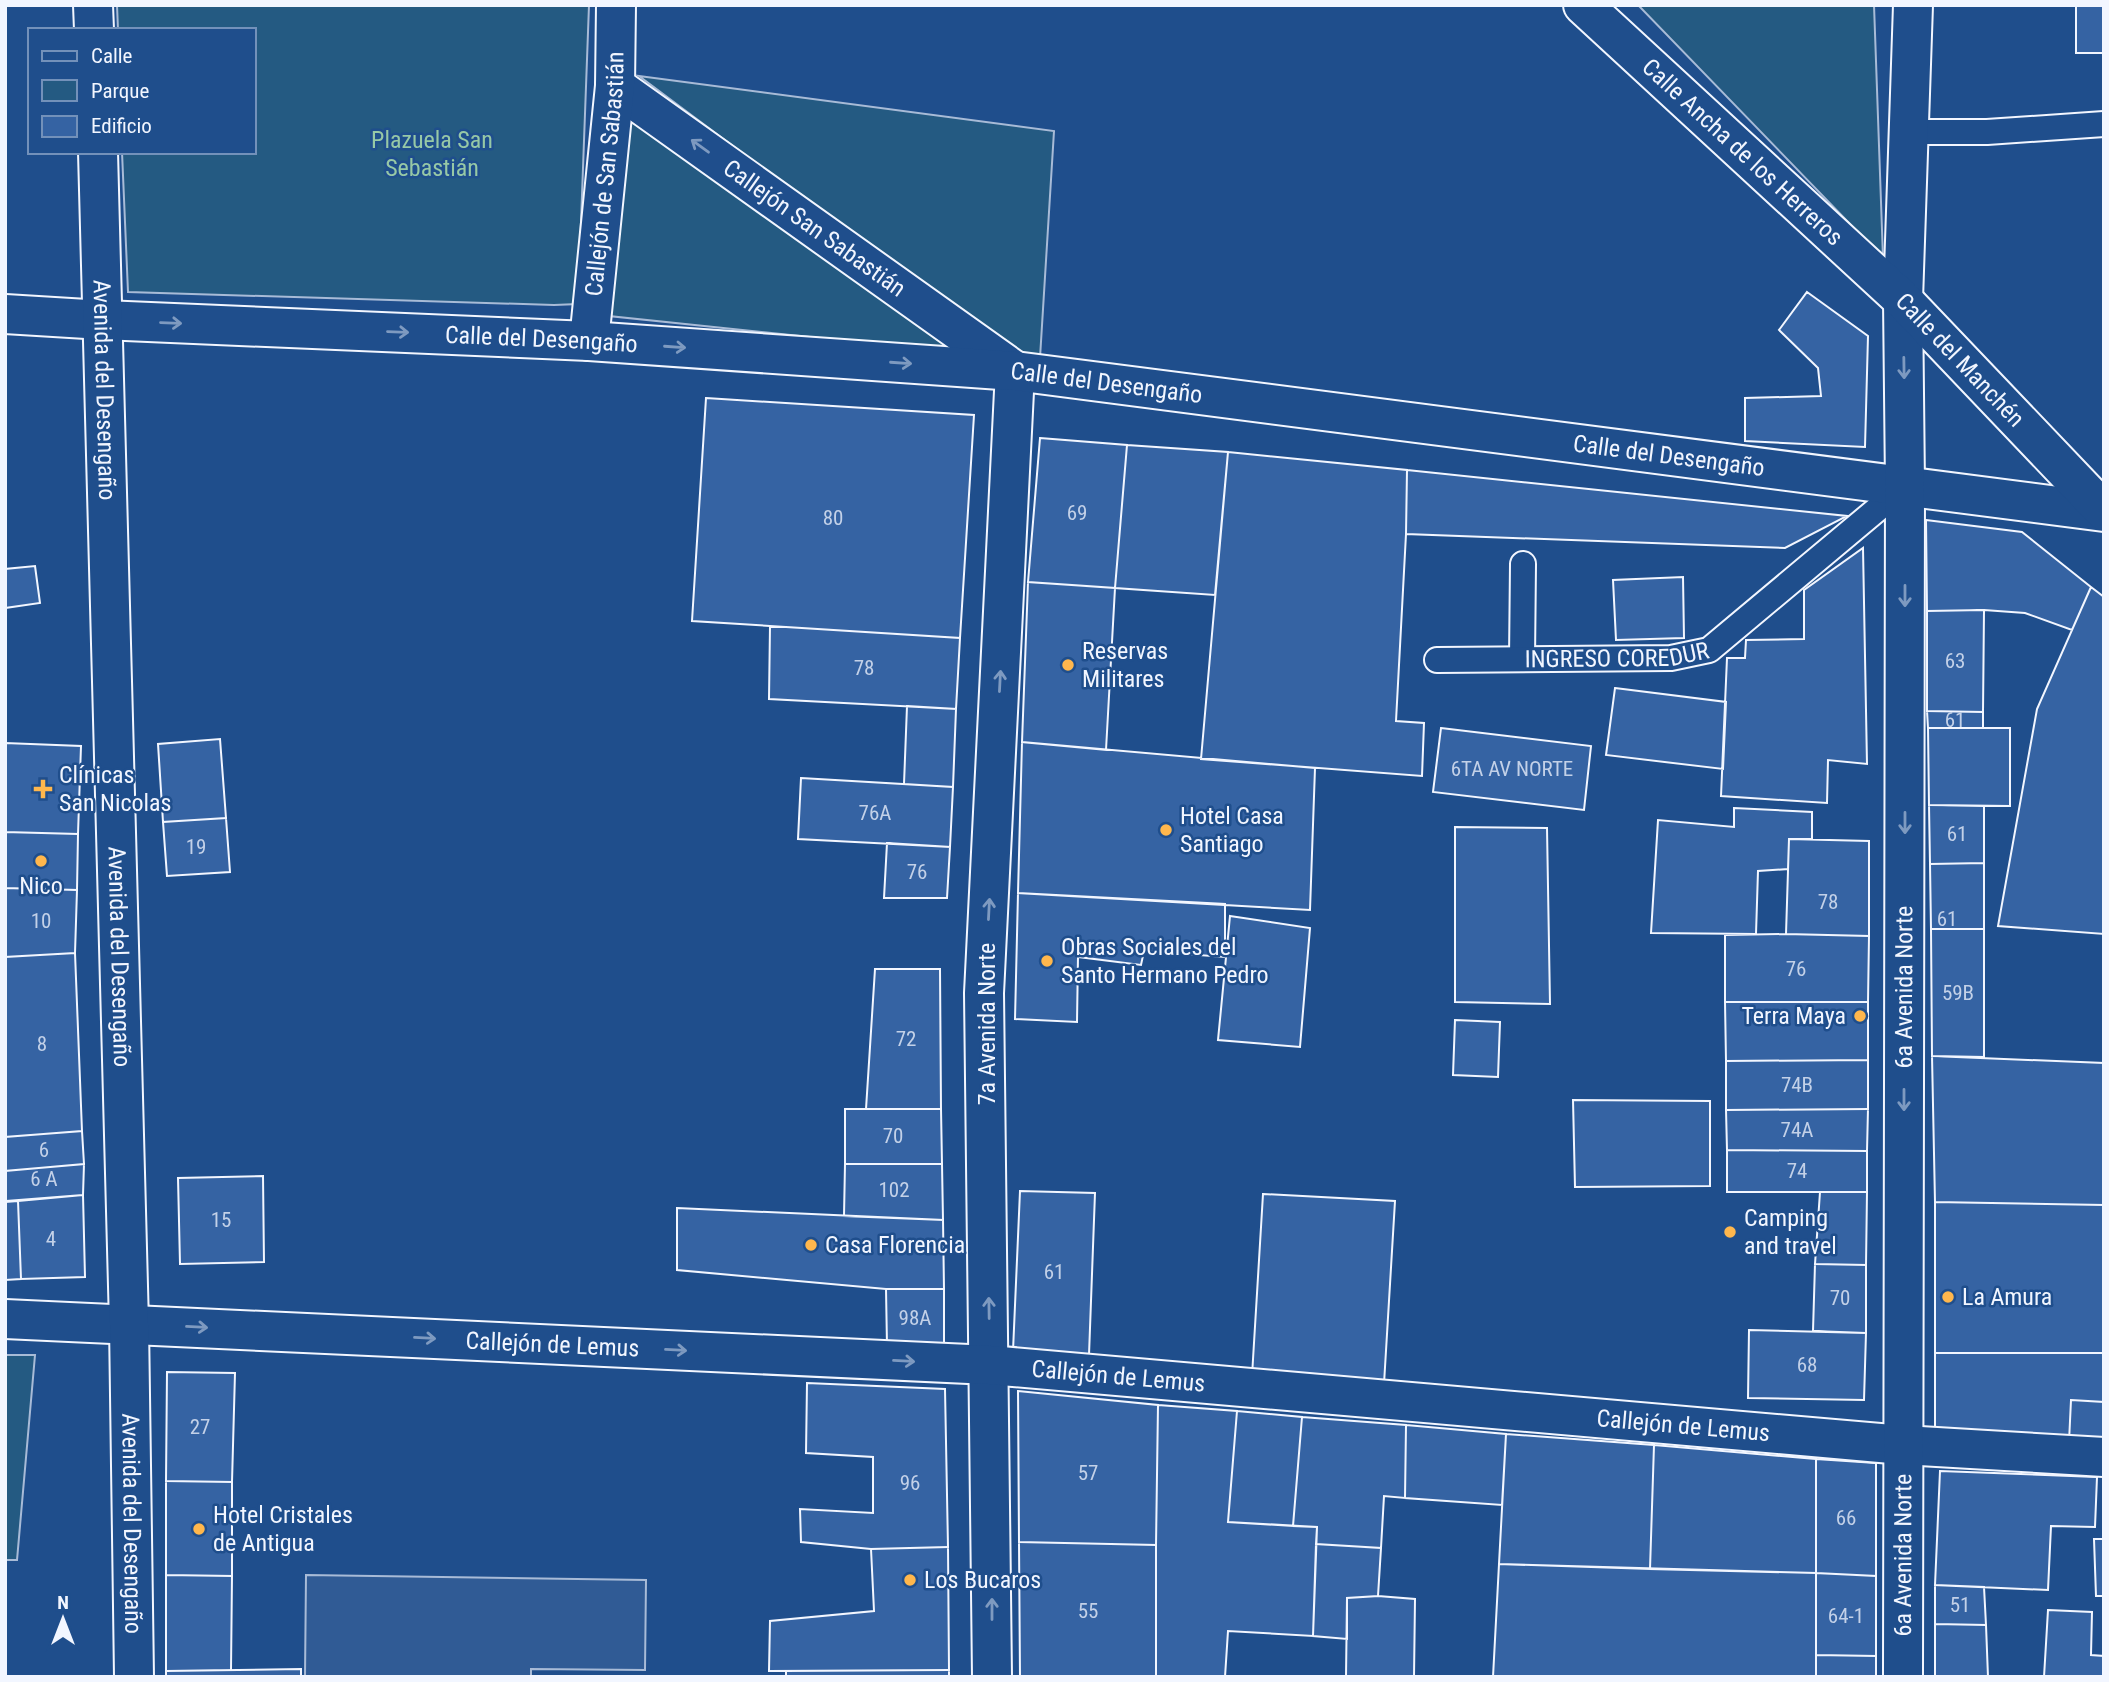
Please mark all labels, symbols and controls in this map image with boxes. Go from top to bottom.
legend [28,28,256,154]
text: Calle [91,44,133,68]
street label: Callejón de San Sabastián [580,51,629,298]
street label: Calle Ancha de los Herreros [1637,53,1849,251]
text: Parque [91,79,149,103]
text: Edificio [91,114,152,138]
park label: Plazuela San Sebastián [371,126,493,182]
one-way arrow [691,139,710,154]
street label: Callejón San Sabastián [718,154,911,303]
street label: Avenida del Desengaño [87,279,121,501]
street label: Calle del Manchén [1890,287,2030,433]
one-way arrow [159,316,182,329]
street label: Calle del Desengaño [444,321,639,358]
one-way arrow [387,326,410,339]
one-way arrow [663,341,685,354]
one-way arrow [1897,356,1911,379]
one-way arrow [890,357,912,370]
street label: Calle del Desengaño [1009,357,1204,409]
street label: Calle del Desengaño [1571,429,1766,482]
house number: 69 [1067,501,1087,525]
house number: 80 [823,506,843,530]
one-way arrow [1898,584,1912,607]
street label: INGRESO COREDUR [1524,636,1712,673]
place label: Reservas Militares [1082,637,1168,693]
house number: 63 [1945,649,1965,673]
house number: 78 [854,656,874,680]
marker: Reservas Militares [1060,657,1076,673]
one-way arrow [993,670,1006,693]
house number: 61 [1945,708,1965,732]
house number: 6TA AV NORTE [1451,757,1573,781]
place label: Clínicas San Nicolas [59,761,172,817]
marker: Clínicas San Nicolas [33,779,53,799]
house number: 76A [859,801,891,825]
place label: Hotel Casa Santiago [1180,802,1284,858]
one-way arrow [1898,811,1912,834]
marker: Hotel Casa Santiago [1158,822,1174,838]
house number: 61 [1947,822,1967,846]
house number: 19 [186,835,206,859]
street label: Avenida del Desengaño [102,846,136,1067]
marker: Nico [33,853,49,869]
house number: 76 [907,860,927,884]
place label: Nico [19,872,63,900]
house number: 78 [1818,890,1838,914]
one-way arrow [982,897,995,920]
street label: 6a Avenida Norte [1890,906,1918,1068]
house number: 61 [1937,907,1957,931]
house number: 10 [31,909,51,933]
place label: Obras Sociales del Santo Hermano Pedro [1061,933,1269,989]
street label: 7a Avenida Norte [973,943,1001,1105]
marker: Obras Sociales del Santo Hermano Pedro [1039,953,1055,969]
house number: 76 [1786,957,1806,981]
house number: 59B [1942,981,1974,1005]
place label: Terra Maya [1741,1002,1846,1030]
marker: Terra Maya [1852,1008,1868,1024]
house number: 72 [896,1027,916,1051]
house number: 8 [37,1032,47,1056]
house number: 74B [1781,1073,1813,1097]
one-way arrow [1897,1088,1911,1111]
house number: 74A [1781,1118,1813,1142]
house number: 70 [883,1124,903,1148]
house number: 6 [39,1138,49,1162]
house number: 74 [1787,1159,1807,1183]
house number: 6 A [30,1167,58,1191]
house number: 102 [878,1178,910,1202]
place label: Camping and travel [1744,1204,1837,1260]
house number: 15 [211,1208,231,1232]
marker: Camping and travel [1722,1224,1738,1240]
house number: 4 [46,1227,56,1251]
place label: Casa Florencia [825,1231,965,1259]
marker: Casa Florencia [803,1237,819,1253]
house number: 61 [1044,1260,1064,1284]
place label: La Amura [1962,1283,2052,1311]
house number: 70 [1830,1286,1850,1310]
marker: La Amura [1940,1289,1956,1305]
one-way arrow [982,1296,996,1319]
house number: 98A [899,1306,931,1330]
one-way arrow [186,1321,209,1334]
street label: Callejón de Lemus [465,1327,640,1363]
one-way arrow [413,1332,436,1345]
one-way arrow [665,1344,688,1357]
house number: 68 [1797,1353,1817,1377]
one-way arrow [892,1355,915,1368]
street label: Callejón de Lemus [1031,1355,1206,1398]
street label: Callejón de Lemus [1595,1404,1771,1447]
street label: Avenida del Desengaño [116,1413,147,1634]
house number: 27 [190,1415,210,1439]
house number: 57 [1078,1461,1098,1485]
house number: 96 [900,1471,920,1495]
street label: 6a Avenida Norte [1889,1474,1917,1636]
place label: Hotel Cristales de Antigua [213,1501,353,1557]
house number: 66 [1836,1506,1856,1530]
marker: Hotel Cristales de Antigua [191,1521,207,1537]
place label: Los Bucaros [924,1566,1041,1594]
marker: Los Bucaros [902,1572,918,1588]
north arrow [28,1584,98,1654]
text: N [57,1591,69,1614]
house number: 51 [1950,1593,1970,1617]
one-way arrow [985,1597,999,1620]
house number: 55 [1078,1599,1098,1623]
house number: 64-1 [1828,1604,1864,1628]

